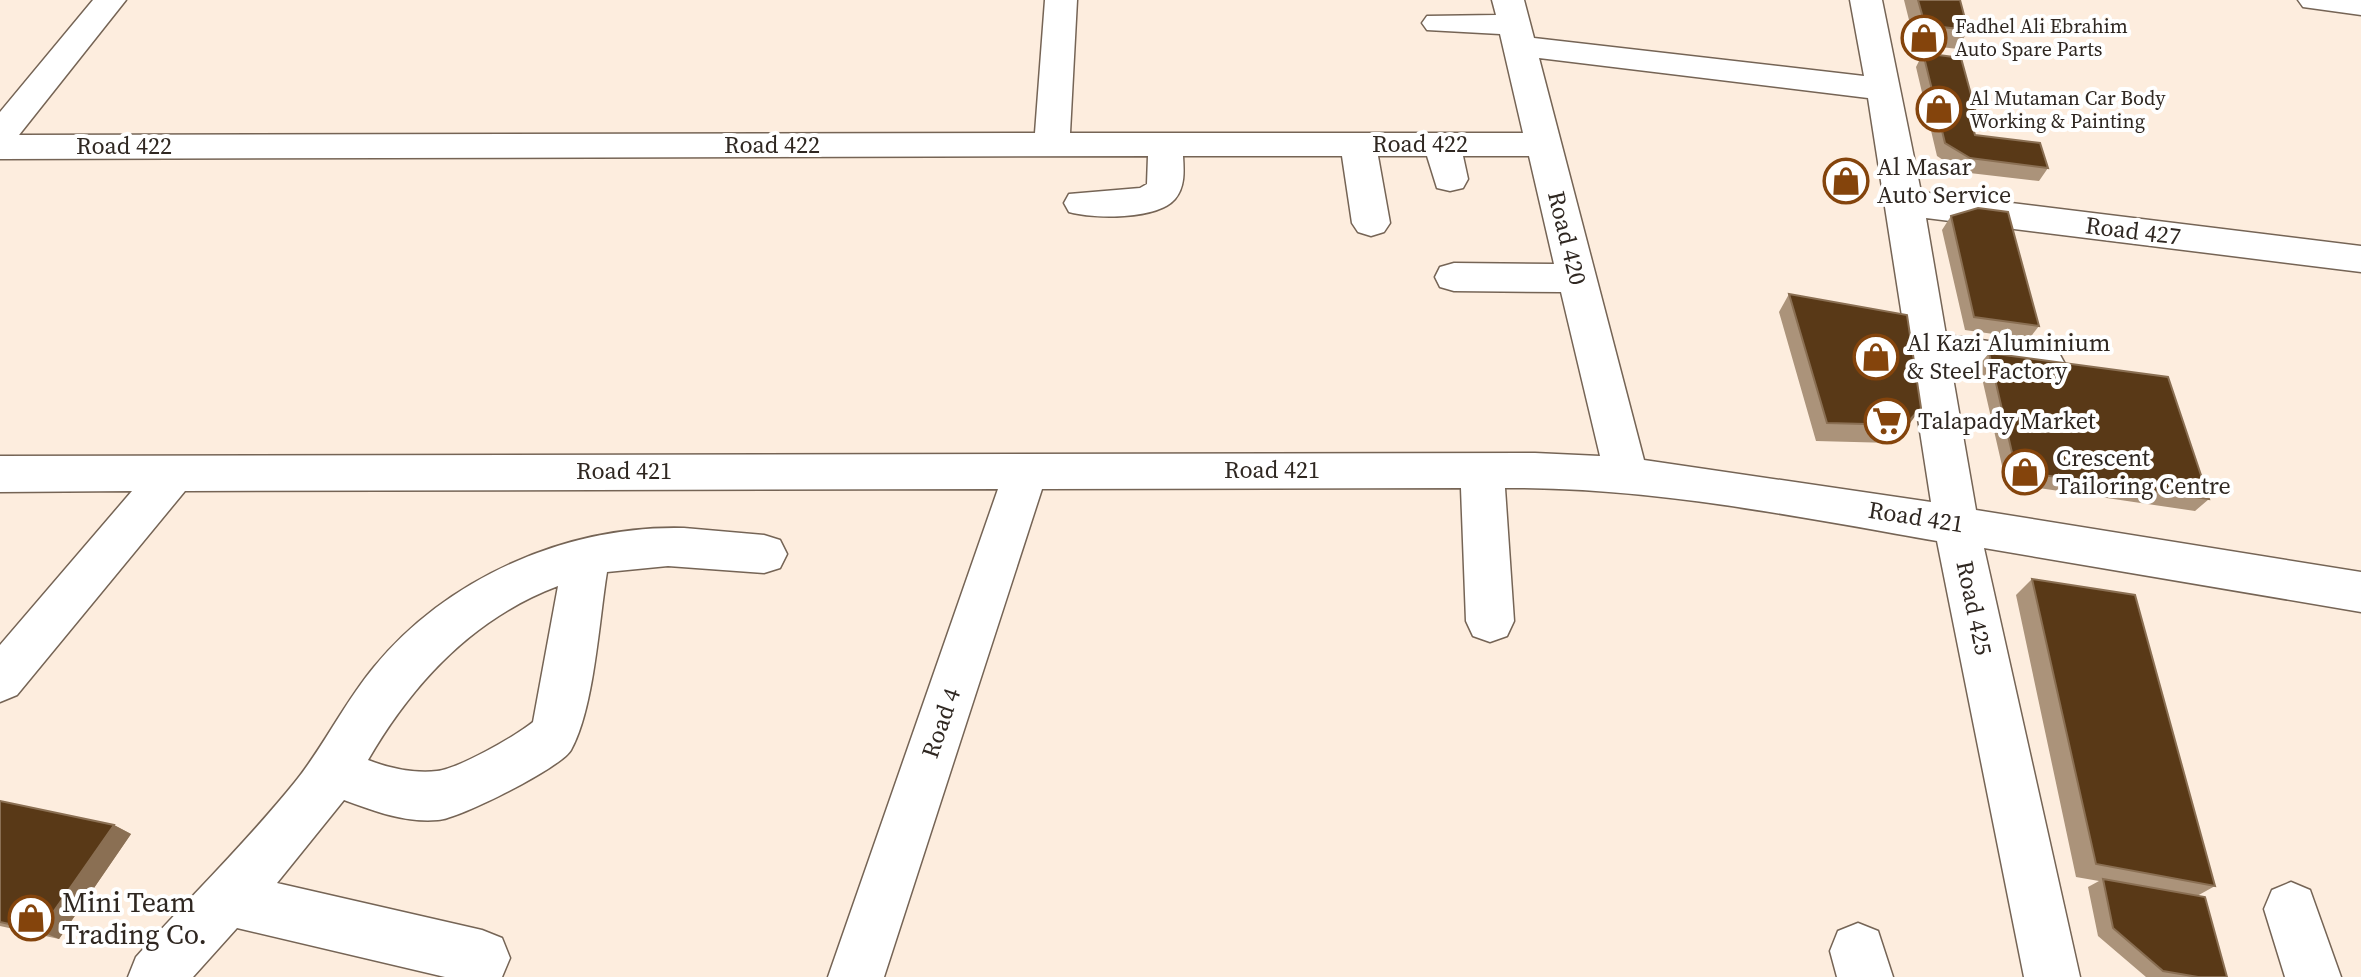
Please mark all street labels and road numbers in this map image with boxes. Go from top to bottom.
street label: Road 422 [1372,127,1468,160]
street label: Road 422 [724,128,820,161]
street label: Road 422 [76,129,172,162]
street label: Road 420 [1540,187,1595,288]
street label: Road 427 [2083,208,2183,253]
street label: Road 421 [1224,453,1320,486]
street label: Road 421 [576,454,672,487]
street label: Road 421 [1866,493,1966,540]
street label: Road 425 [1948,558,2001,658]
street label: Road 4 [913,683,968,762]

